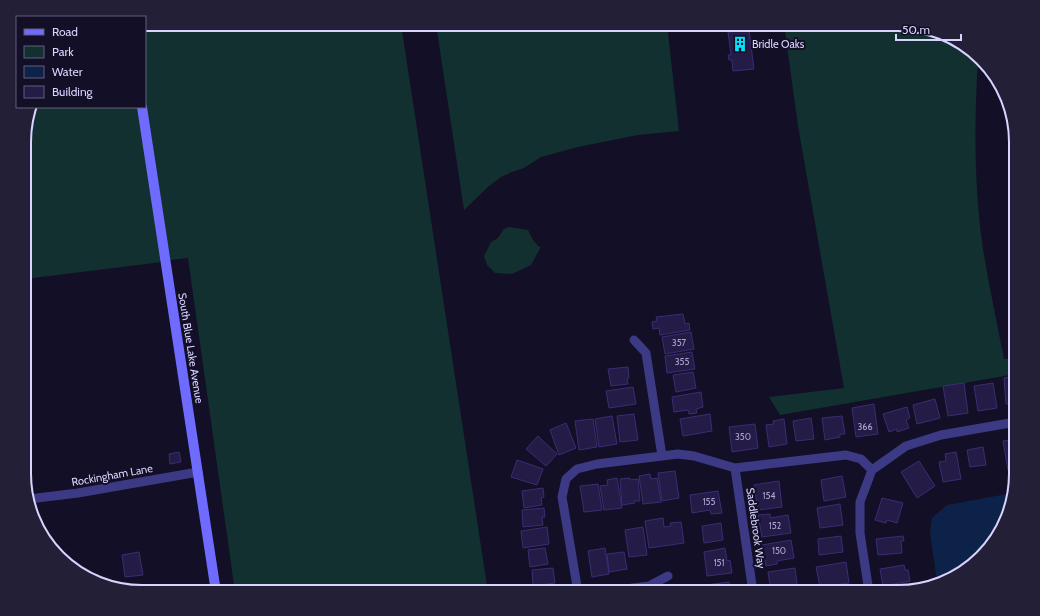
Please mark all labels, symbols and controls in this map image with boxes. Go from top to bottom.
legend [16,16,146,108]
scale bar [896,16,961,42]
text: 50 m [902,22,930,37]
text: Road [52,24,78,39]
building icon: Bridle Oaks [731,35,749,53]
place label: Bridle Oaks [752,37,805,51]
text: Park [52,44,74,59]
text: Water [52,64,83,79]
text: Building [52,84,94,99]
street label: South Blue Lake Avenue [175,292,207,405]
house number: 357 [672,337,687,348]
house number: 355 [675,356,689,367]
house number: 366 [857,421,873,432]
house number: 350 [735,431,751,442]
street label: Rockingham Lane [70,461,154,489]
street label: Saddlebrook Way [743,487,769,570]
house number: 154 [762,490,776,501]
house number: 155 [703,496,715,507]
house number: 152 [769,520,782,531]
house number: 150 [772,545,786,556]
house number: 151 [714,557,724,568]

